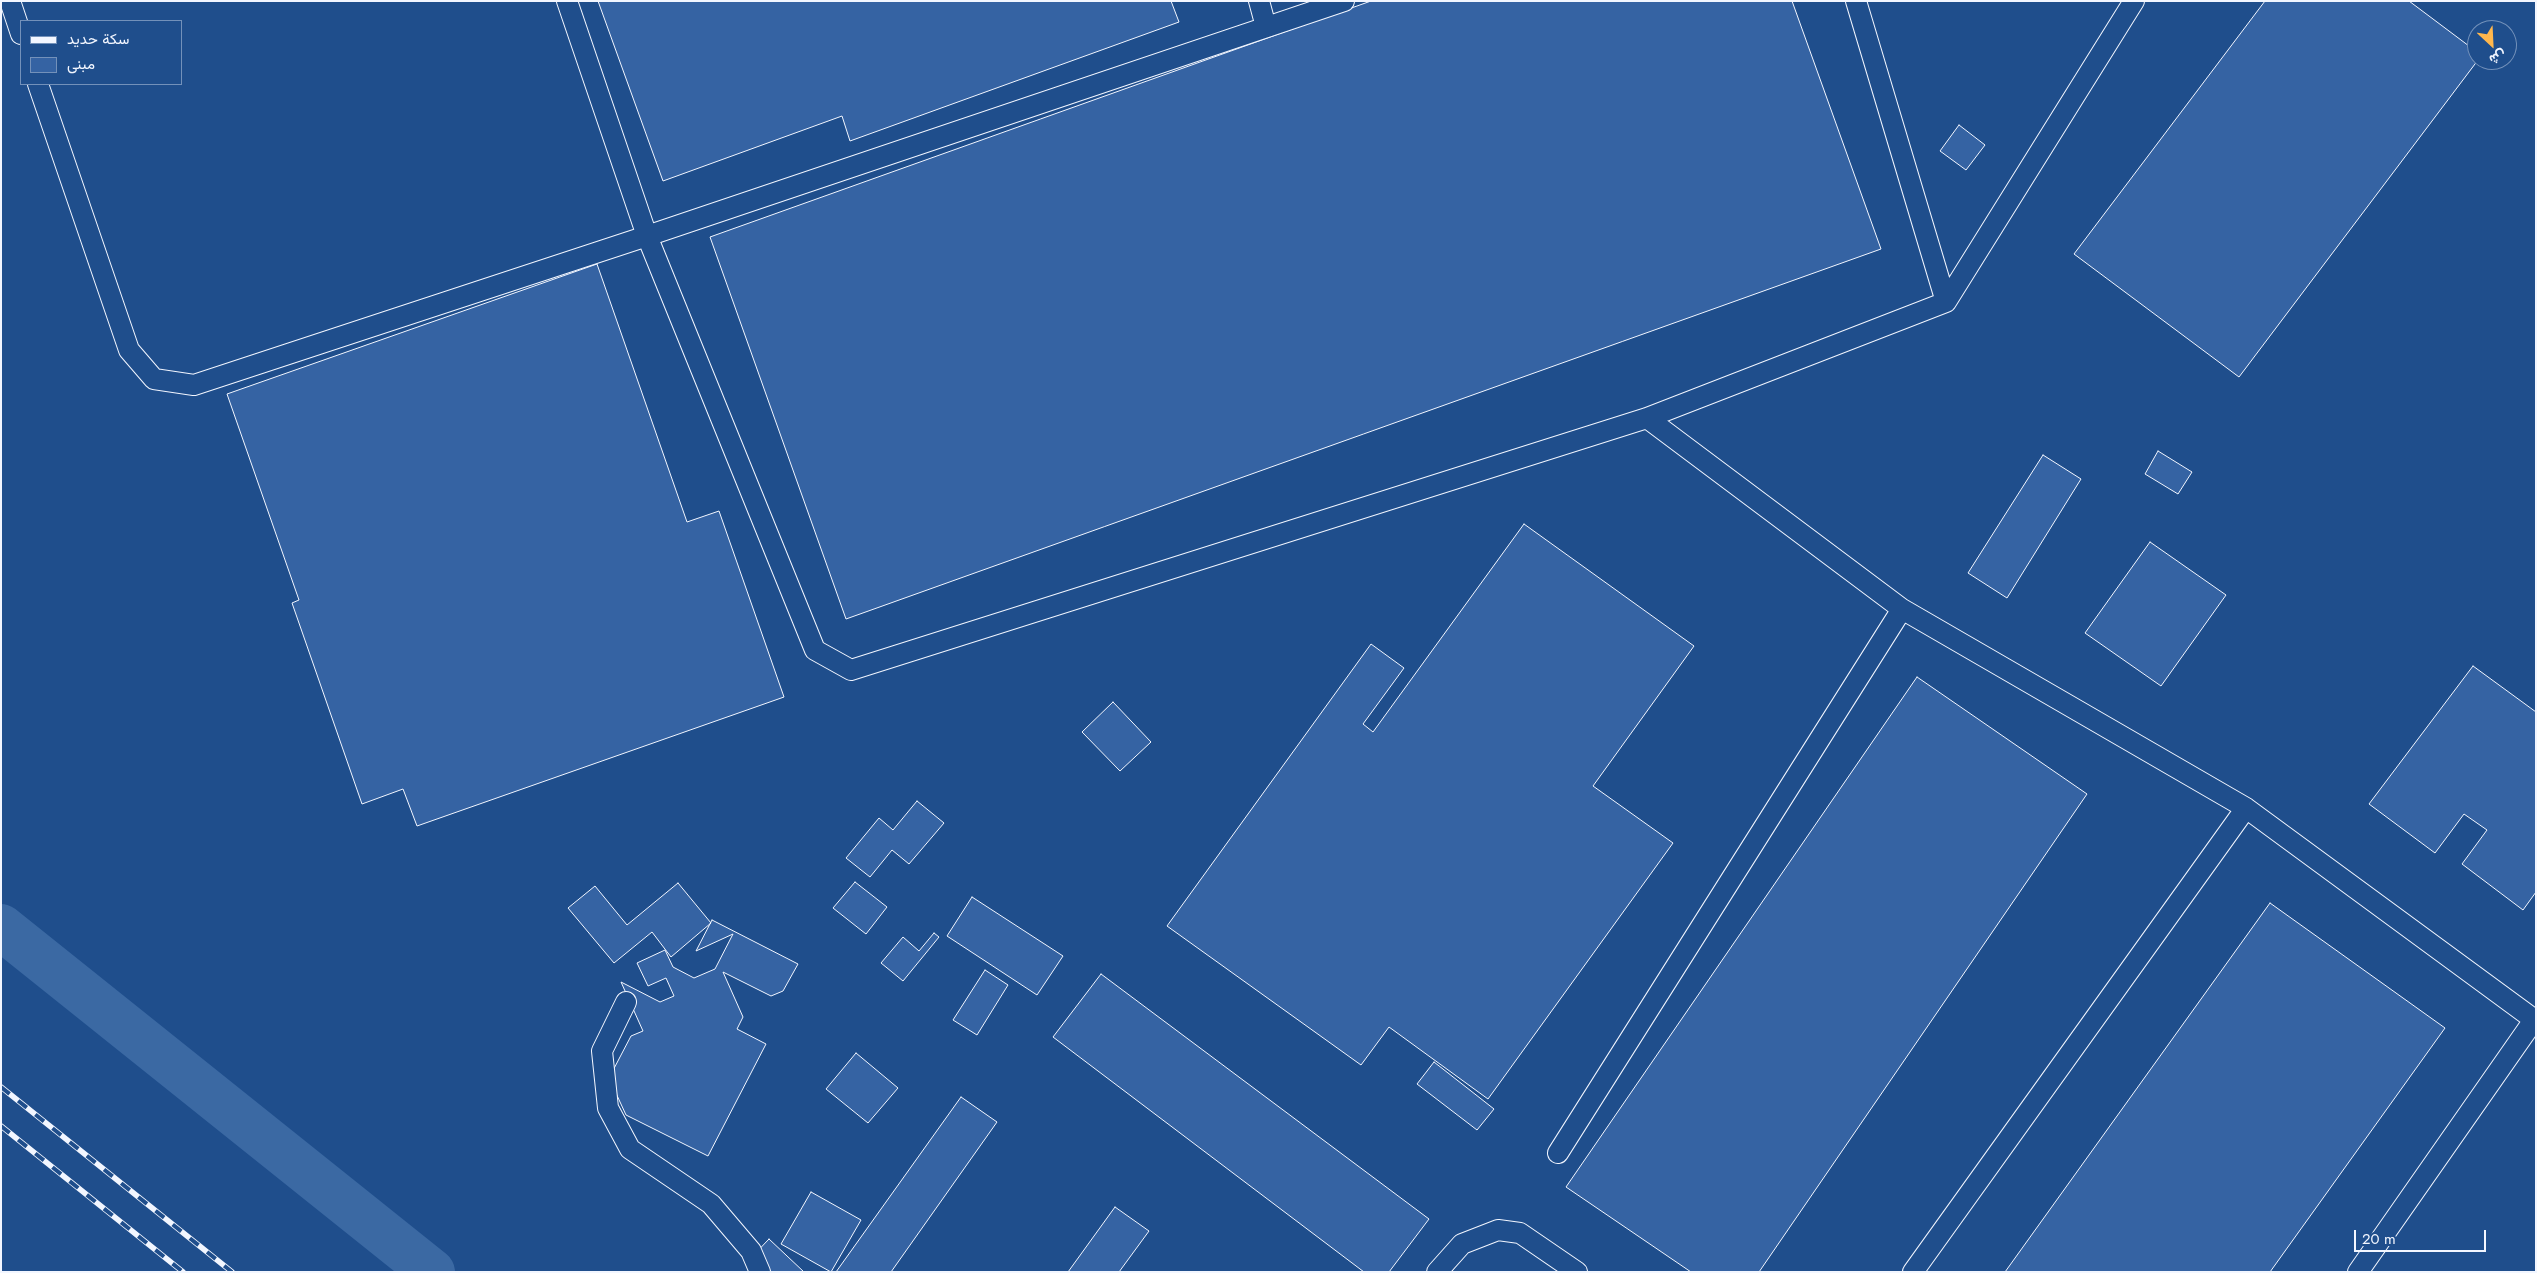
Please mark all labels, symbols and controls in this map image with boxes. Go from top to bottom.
legend [20,20,182,85]
north arrow [2467,20,2517,70]
text: سكة حديد [67,28,129,50]
text: ش [2486,45,2510,70]
text: مبنى [67,53,95,75]
scale bar [2357,1220,2490,1252]
text: 20 m [2362,1228,2396,1250]

